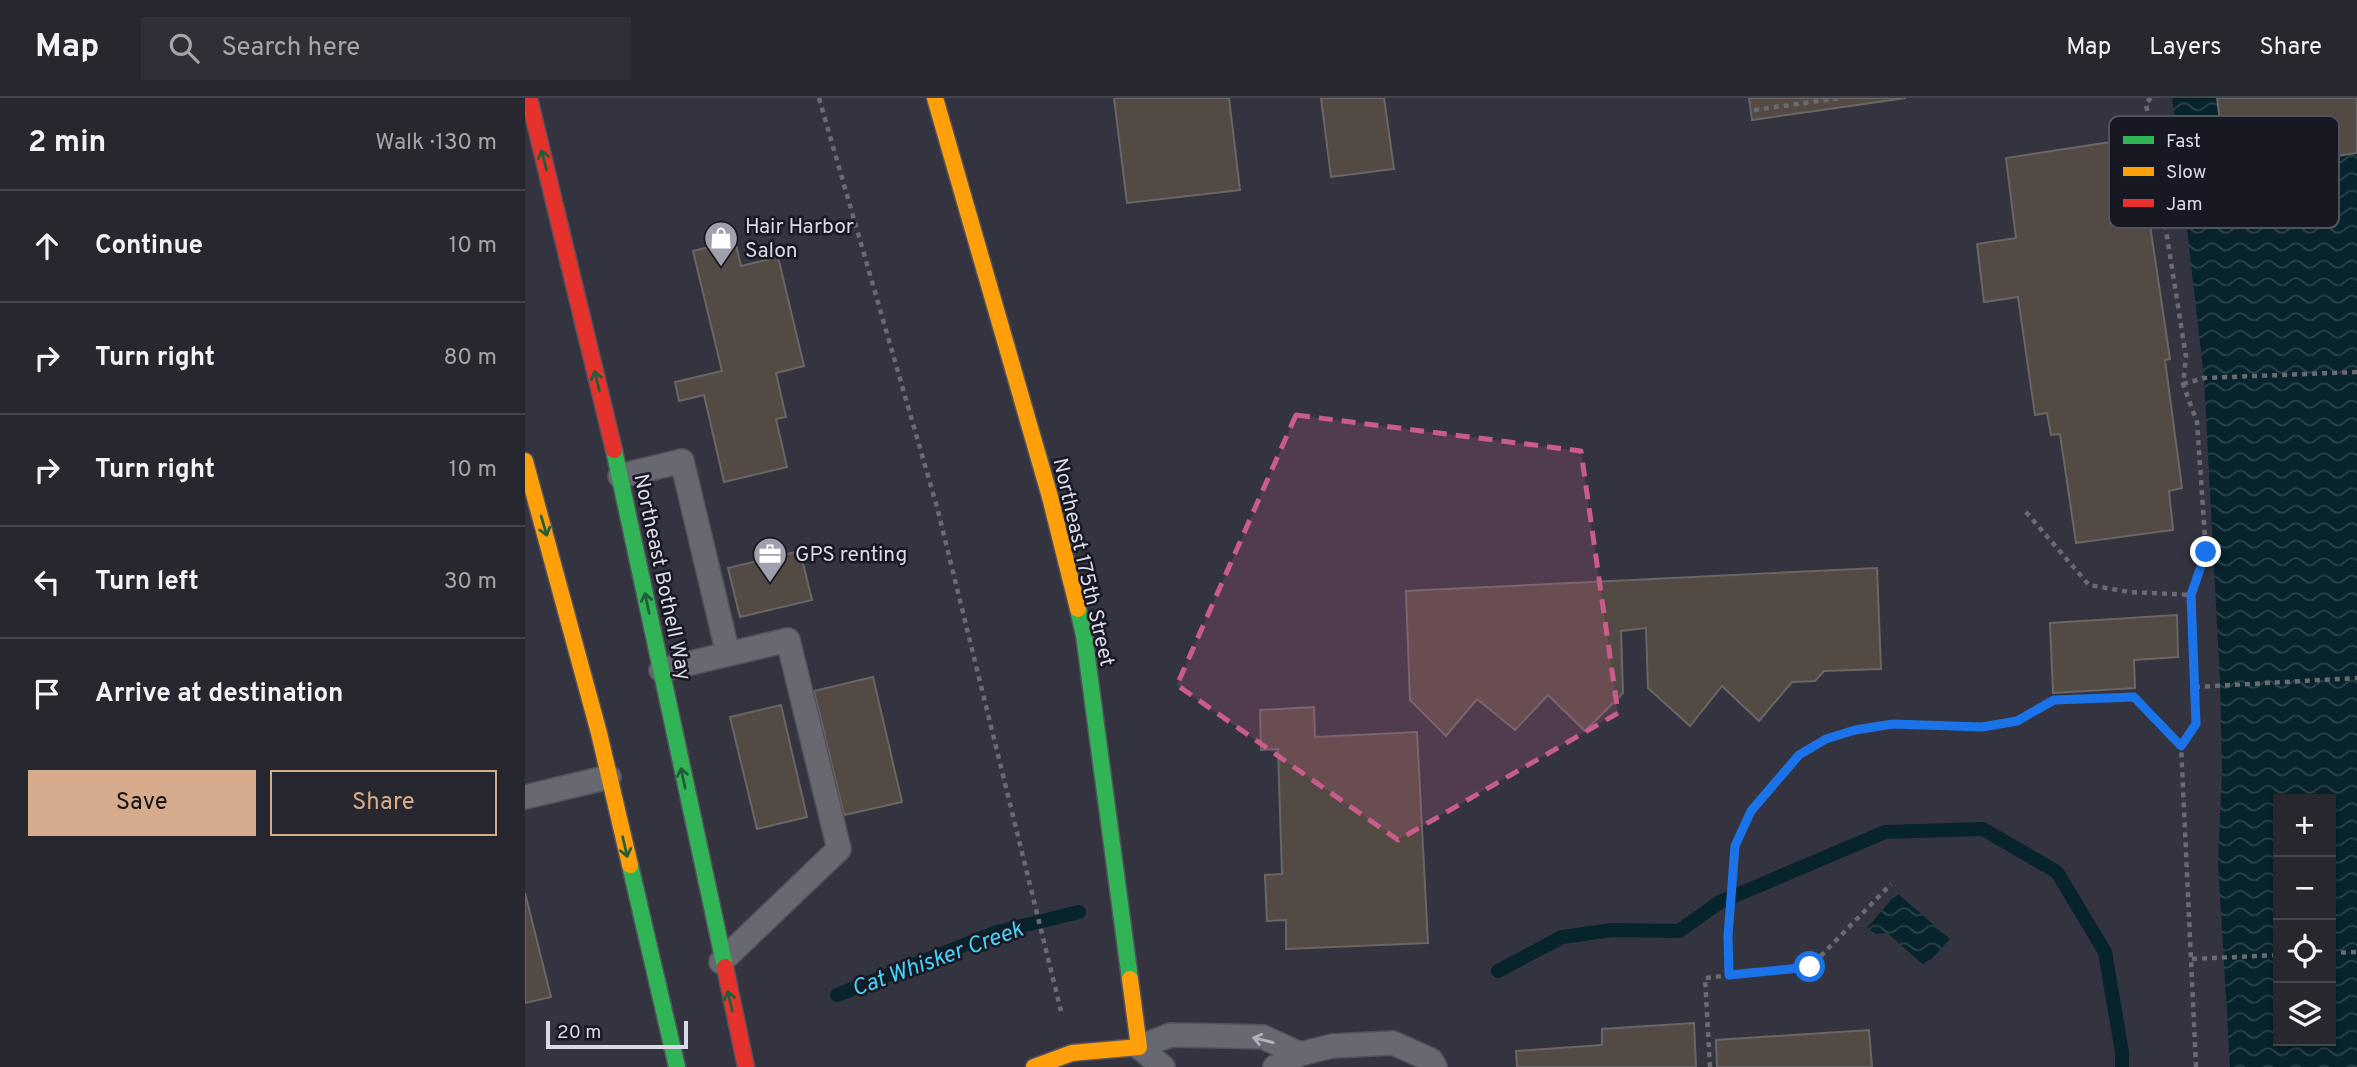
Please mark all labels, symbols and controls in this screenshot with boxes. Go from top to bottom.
search box [141,17,631,80]
text: Map [35,27,99,69]
icon: search [165,29,203,67]
text: Search here [221,32,360,65]
text: Map [2066,33,2111,63]
text: Layers [2149,33,2221,63]
text: Share [2259,33,2322,63]
legend [2109,116,2339,228]
text: 2 min [28,125,106,162]
text: Walk · 130 m [375,129,497,158]
text: Fast [2166,130,2201,154]
one-way arrow [537,149,550,172]
text: Slow [2166,161,2206,185]
text: Jam [2166,193,2203,217]
place label: Hair Harbor Salon [745,214,854,265]
shop icon: Hair Harbor Salon [702,219,740,268]
icon: ahead [28,227,66,265]
text: Continue [95,230,203,263]
text: 10 m [449,232,497,261]
icon: right [28,339,66,377]
text: Turn right [95,342,215,375]
text: 80 m [444,344,497,373]
one-way arrow [590,370,603,393]
icon: right [28,451,66,489]
text: Turn right [95,454,215,487]
street label: Northeast 175th Street [1045,455,1120,669]
text: 10 m [449,456,497,485]
street label: Northeast Bothell Way [626,472,697,683]
one-way arrow [538,514,551,537]
office icon: GPS renting [751,535,789,584]
route end [2190,536,2221,567]
place label: GPS renting [795,542,907,569]
icon: left [28,563,66,601]
text: Turn left [95,566,199,599]
text: 30 m [444,568,497,597]
one-way arrow [640,592,654,615]
icon: arrive [28,675,66,713]
text: Arrive at destination [95,678,343,711]
one-way arrow [676,767,690,790]
button: Save [28,770,256,836]
button: Share [270,770,497,836]
map controls [2273,794,2336,1046]
button: + [2273,794,2336,857]
one-way arrow [619,835,633,858]
button: − [2273,857,2336,920]
water label: Cat Whisker Creek [848,916,1028,1005]
button: locate [2273,920,2336,983]
route start [1794,951,1825,982]
button: layers [2273,983,2336,1046]
one-way arrow [723,990,736,1012]
scale bar [546,1018,688,1050]
text: 20 m [557,1021,601,1045]
one-way arrow [1252,1033,1274,1046]

